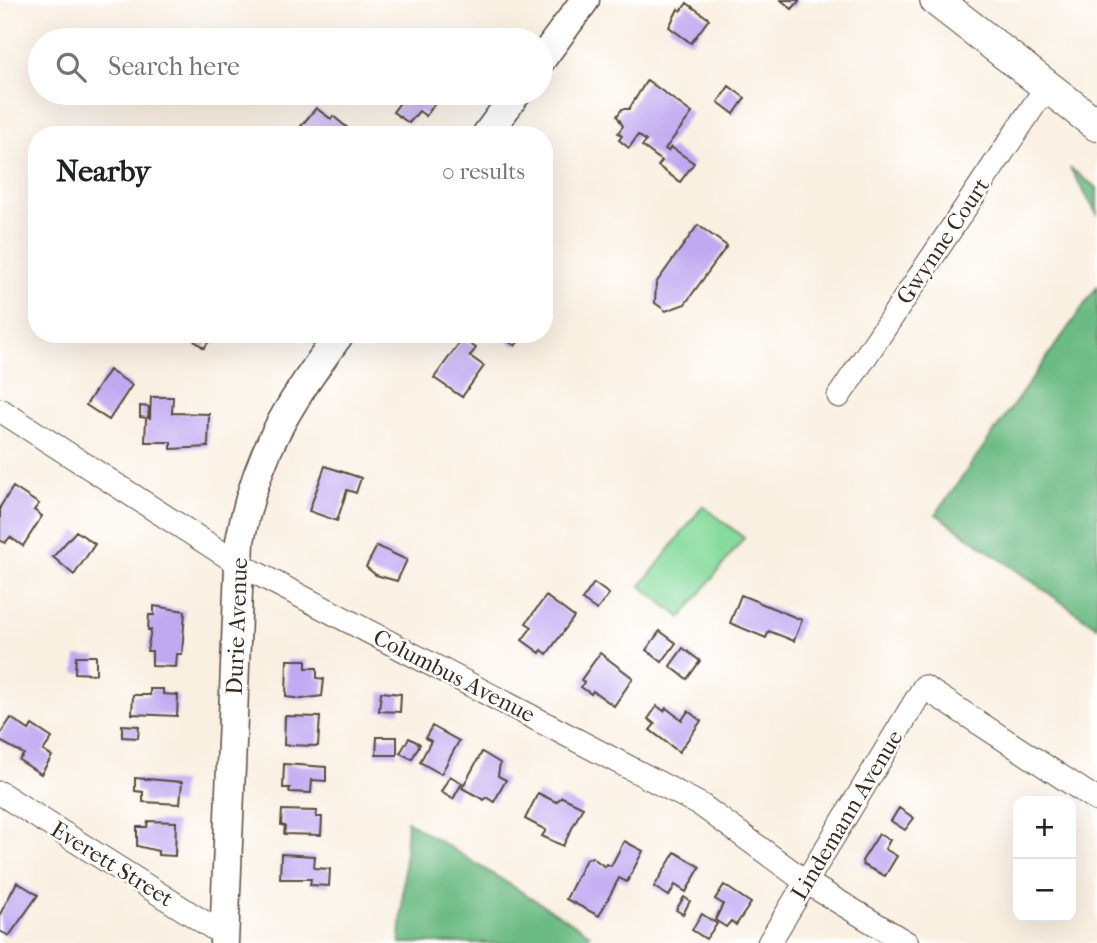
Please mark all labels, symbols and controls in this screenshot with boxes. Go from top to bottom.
search box [28,28,553,105]
icon: search [52,48,90,86]
text: Search here [108,51,240,82]
text: Nearby [56,154,151,189]
text: 0 results [442,158,525,185]
street label: Gwynne Court [891,173,995,309]
street label: Durie Avenue [220,557,253,696]
street label: Columbus Avenue [369,624,539,728]
street label: Lindemann Avenue [786,725,908,905]
map controls [1013,796,1076,922]
button: + [1013,796,1076,859]
street label: Everett Street [46,816,178,912]
button: − [1013,859,1076,922]

